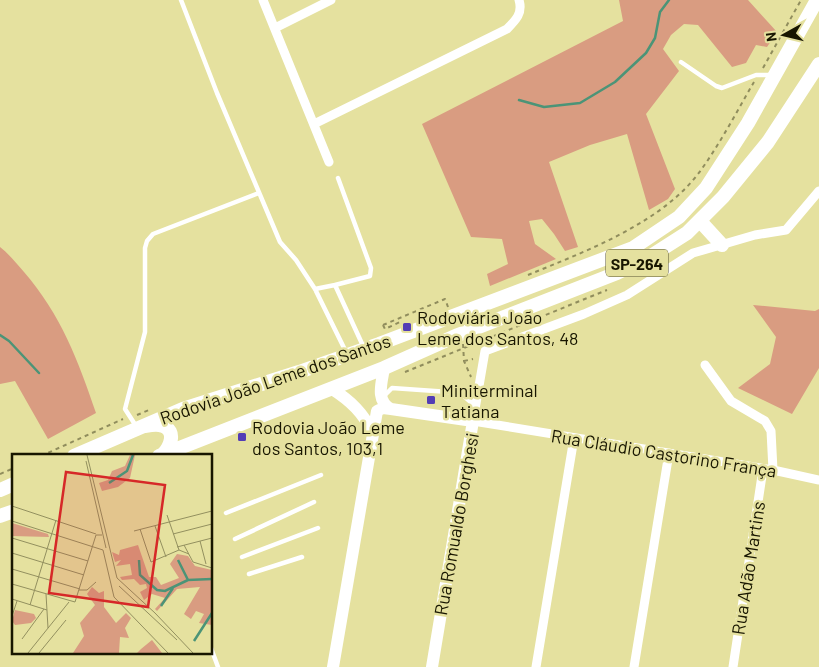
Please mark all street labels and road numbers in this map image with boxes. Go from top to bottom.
road number: SP-264 [606,250,668,276]
street label: Rodovia João Leme dos Santos [157,329,393,429]
street label: Rua Cláudio Castorino França [550,424,778,482]
street label: Rua Romualdo Borghesi [429,431,483,617]
street label: Rua Adão Martins [727,500,769,636]

